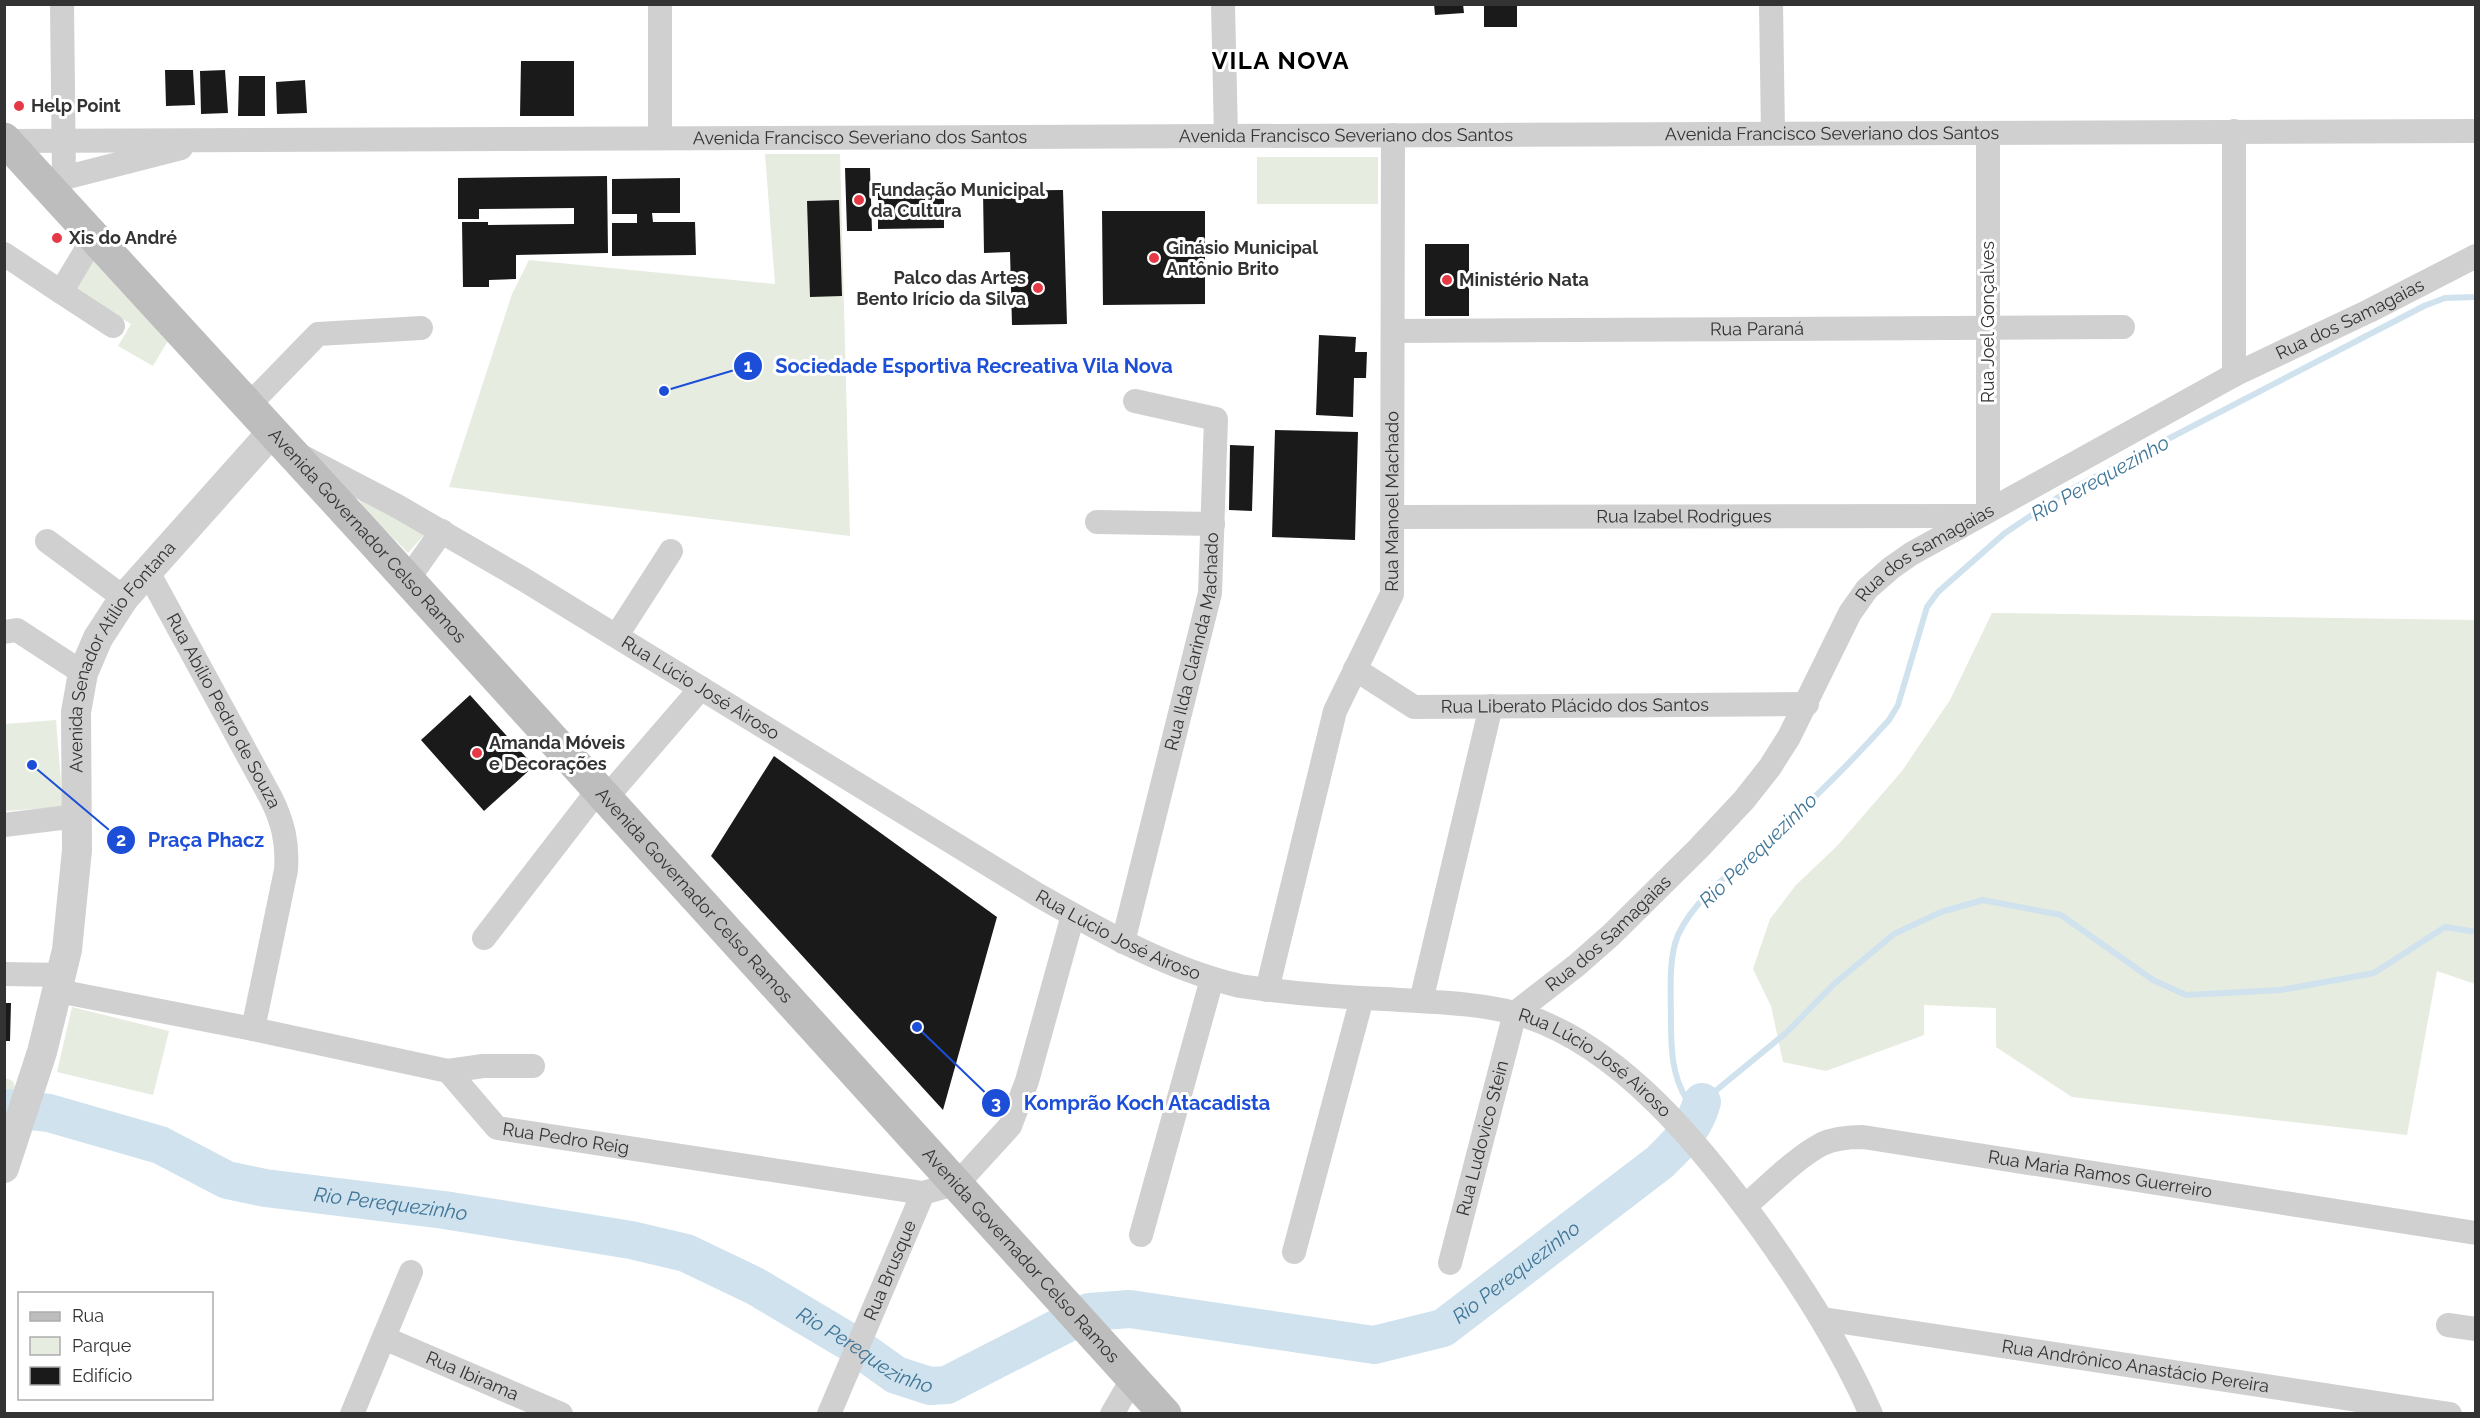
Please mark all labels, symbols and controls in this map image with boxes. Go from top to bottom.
district label: VILA NOVA [1212,46,1350,75]
place label: Help Point [31,95,121,116]
marker: Help Point [12,99,26,113]
street label: Avenida Francisco Severiano dos Santos [1665,122,1999,144]
street label: Avenida Francisco Severiano dos Santos [1179,124,1513,146]
street label: Avenida Francisco Severiano dos Santos [693,126,1027,148]
place label: Fundação Municipal da Cultura [871,179,1045,221]
marker: Fundação Municipal da Cultura [852,193,866,207]
place label: Xis do André [68,227,177,248]
marker: Xis do André [50,231,64,245]
place label: Ginásio Municipal Antônio Brito [1166,237,1318,279]
street label: Rua Joel Gonçalves [1977,241,1998,403]
marker: Ginásio Municipal Antônio Brito [1147,251,1161,265]
place label: Palco das Artes Bento Irício da Silva [856,267,1026,309]
place label: Ministério Nata [1459,269,1589,290]
marker: Ministério Nata [1440,273,1454,287]
street label: Rua dos Samagaias [2272,273,2428,364]
marker: Palco das Artes Bento Irício da Silva [1031,281,1045,295]
street label: Rua Paraná [1710,318,1804,339]
callout: Sociedade Esportiva Recreativa Vila Nova [733,347,1185,385]
text: Sociedade Esportiva Recreativa Vila Nova [775,354,1173,378]
text: 1 [744,355,753,376]
street label: Rua Manoel Machado [1381,411,1402,592]
street label: Avenida Governador Celso Ramos [265,424,471,647]
water label: Rio Perequezinho [2027,430,2173,526]
street label: Rua dos Samagaias [1851,499,1998,605]
street label: Rua Izabel Rodrigues [1596,505,1772,527]
street label: Rua Ilda Clarinda Machado [1160,532,1222,753]
street label: Avenida Senador Atílio Fontana [65,537,180,773]
street label: Rua Abílio Pedro de Souza [162,609,285,812]
street label: Rua Lúcio José Airoso [618,631,784,744]
street label: Rua Liberato Plácido dos Santos [1441,694,1709,717]
place label: Amanda Móveis e Decorações [489,732,625,774]
marker: Amanda Móveis e Decorações [470,746,484,760]
street label: Avenida Governador Celso Ramos [592,783,798,1007]
water label: Rio Perequezinho [1694,788,1822,912]
callout: Praça Phacz [106,821,276,859]
text: Praça Phacz [148,828,264,852]
text: 2 [116,829,126,850]
street label: Rua dos Samagaias [1541,871,1675,996]
street label: Rua Lúcio José Airoso [1032,885,1204,984]
street label: Rua Lúcio José Airoso [1516,1004,1676,1122]
street label: Rua Ludovico Stein [1452,1058,1512,1218]
callout: Komprão Koch Atacadista [981,1084,1282,1122]
text: Komprão Koch Atacadista [1024,1091,1270,1115]
text: 3 [991,1092,1001,1113]
street label: Rua Pedro Reig [501,1118,631,1158]
street label: Avenida Governador Celso Ramos [918,1143,1124,1367]
street label: Rua Maria Ramos Guerreiro [1987,1146,2214,1202]
water label: Rio Perequezinho [313,1182,469,1226]
water label: Rio Perequezinho [1447,1216,1585,1329]
street label: Rua Brusque [859,1217,920,1324]
legend [18,1292,213,1400]
water label: Rio Perequezinho [793,1302,936,1398]
text: Rua [72,1305,104,1326]
text: Parque [72,1335,132,1356]
street label: Rua Andrônico Anastácio Pereira [2000,1335,2271,1396]
street label: Rua Ibirama [423,1346,522,1405]
text: Edifício [72,1365,132,1386]

